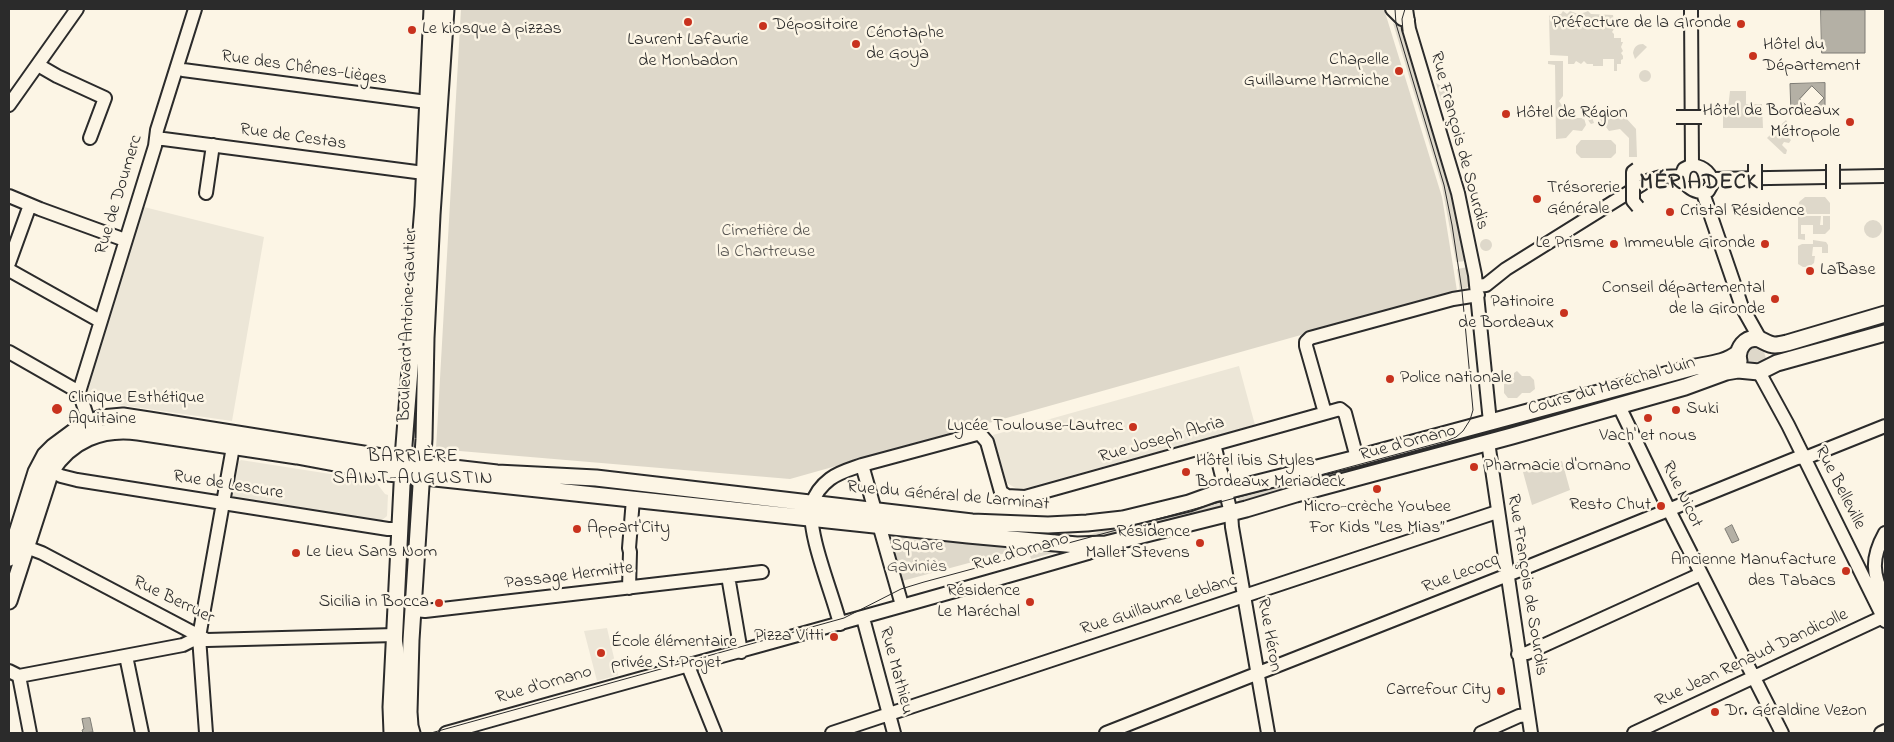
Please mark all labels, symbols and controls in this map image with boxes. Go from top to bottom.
place label: Préfecture de la GIronde [1552,13,1731,35]
place label: Dépositoire [773,15,858,37]
marker: Laurent Lafaurie de Monbadon [682,16,694,28]
marker: Préfecture de la GIronde [1735,18,1747,30]
place label: Le kiosque à pizzas [422,19,562,41]
marker: Dépositoire [757,20,769,32]
place label: Cénotaphe de Goya [866,23,944,66]
marker: Le kiosque à pizzas [406,24,418,36]
place label: Laurent Lafaurie de Monbadon [627,30,749,72]
place label: Hôtel du Département [1763,35,1860,78]
marker: Cénotaphe de Goya [850,38,862,50]
street label: Rue des Chênes-Lièges [220,47,388,91]
place label: Chapelle Guillaume Marmiche [1244,50,1389,92]
street label: Rue François de Sourdis [1424,50,1492,232]
marker: Hôtel du Département [1747,50,1759,62]
marker: Chapelle Guillaume Marmiche [1393,65,1405,77]
place label: Hôtel de Bordeaux Métropole [1703,101,1840,144]
place label: Hôtel de Région [1516,103,1628,125]
marker: Hôtel de Région [1500,108,1512,120]
marker: Hôtel de Bordeaux Métropole [1844,116,1856,128]
street label: Rue de Cestas [238,120,348,156]
street label: Rue de Doumerc [92,133,148,257]
district label: MÉRIADECK [1638,171,1760,197]
place label: Trésorerie Générale [1547,178,1620,220]
marker: Trésorerie Générale [1531,193,1543,205]
place label: Cristal Résidence [1680,201,1805,223]
marker: Cristal Résidence [1664,206,1676,218]
park label: Cimetière de la Chartreuse [717,221,815,264]
street label: Boulevard Antoine Gautier [395,228,423,422]
place label: Le Prisme [1535,233,1604,255]
place label: Immeuble Gironde [1623,233,1755,255]
marker: Le Prisme [1608,238,1620,250]
marker: Immeuble Gironde [1759,238,1771,250]
place label: LaBase [1820,260,1875,282]
marker: LaBase [1804,265,1816,277]
place label: Conseil départemental de la Gironde [1602,278,1765,320]
place label: Patinoire de Bordeaux [1458,292,1554,334]
marker: Conseil départemental de la Gironde [1769,293,1781,305]
marker: Patinoire de Bordeaux [1558,307,1570,319]
street label: Cours du Maréchal Juin [1526,353,1698,421]
place label: Police nationale [1400,368,1512,390]
marker: Police nationale [1384,373,1396,385]
place label: Clinique Esthétique Aquitaine [68,388,204,430]
place label: Suki [1686,399,1719,421]
marker: Clinique Esthétique Aquitaine [50,402,64,416]
marker: Suki [1670,404,1682,416]
marker: Vach' et nous [1642,412,1654,424]
street label: Rue Joseph Abria [1097,413,1227,469]
place label: Lycée Toulouse-Lautrec [947,416,1123,438]
marker: Lycée Toulouse-Lautrec [1127,421,1139,433]
street label: Rue d'Ornano [1357,421,1459,467]
place label: Vach' et nous [1599,426,1697,448]
street label: Rue Belleville [1809,442,1869,534]
district label: BARRIÈRE SAINT-AUGUSTIN [331,447,495,491]
place label: Hôtel ibis Styles Bordeaux Meriadeck [1196,451,1345,494]
place label: Pharmacie d'Ornano [1484,456,1631,478]
street label: Rue Nicot [1656,458,1706,532]
marker: Pharmacie d'Ornano [1468,461,1480,473]
marker: Hôtel ibis Styles Bordeaux Meriadeck [1180,466,1192,478]
street label: Rue de Lescure [171,467,285,505]
street label: Rue du Général de Larminat [846,477,1050,517]
marker: Micro-crèche Youbee For Kids “Les Mias” [1371,483,1383,495]
street label: Rue François de Sourdis [1501,493,1551,677]
place label: Resto Chut [1569,495,1651,517]
place label: Micro-crèche Youbee For Kids “Les Mias” [1303,497,1451,540]
marker: Resto Chut [1655,500,1667,512]
place label: Appart'City [587,518,670,540]
place label: Résidence Mallet Stevens [1085,522,1190,564]
marker: Appart'City [571,523,583,535]
street label: Rue d'Ornano [970,529,1072,577]
park label: Square Gaviniès [887,536,947,578]
marker: Résidence Mallet Stevens [1194,537,1206,549]
place label: Le Lieu Sans Nom [306,542,437,564]
marker: Le Lieu Sans Nom [290,547,302,559]
place label: Ancienne Manufacture des Tabacs [1671,550,1836,592]
street label: Rue Lecocq [1420,551,1502,599]
street label: Passage Hermitte [504,558,634,596]
marker: Ancienne Manufacture des Tabacs [1840,565,1852,577]
street label: Rue Guillaume Leblanc [1078,570,1240,642]
street label: Rue Berruer [129,572,217,630]
place label: Résidence Le Maréchal [937,581,1020,624]
place label: Sicilia in Bocca [319,592,429,614]
marker: Résidence Le Maréchal [1024,596,1036,608]
street label: Rue Héron [1251,596,1285,674]
marker: Sicilia in Bocca [433,597,445,609]
street label: Rue Jean Renaud Dandicolle [1652,605,1852,713]
street label: Rue Mathieu [873,625,917,717]
place label: Pizza Vitti [754,626,824,648]
marker: Pizza Vitti [828,631,840,643]
place label: École élémentaire privée St Projet [611,632,737,674]
marker: École élémentaire privée St Projet [595,647,607,659]
street label: Rue d'Ornano [493,662,595,710]
place label: Carrefour City [1386,680,1491,702]
marker: Carrefour City [1495,685,1507,697]
place label: Dr. Géraldine Vezon [1725,701,1867,723]
marker: Dr. Géraldine Vezon [1709,706,1721,718]

